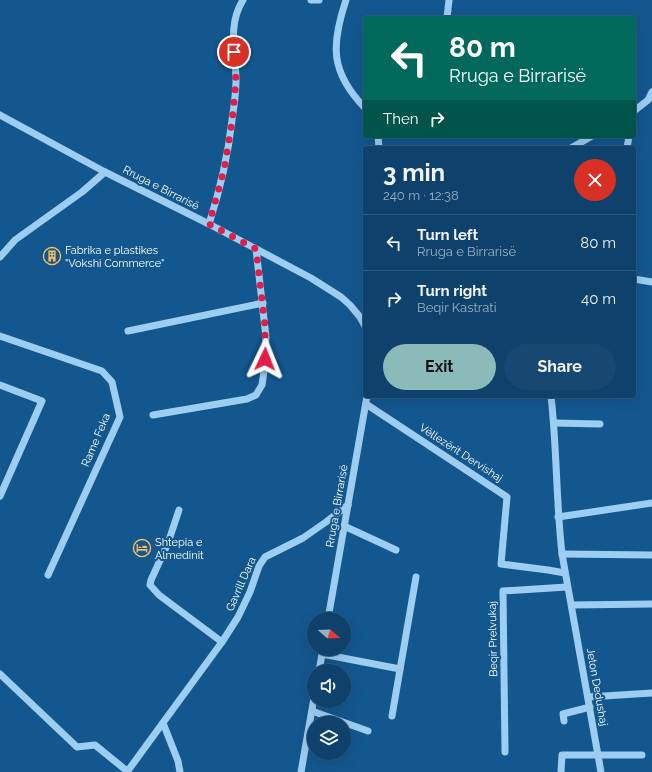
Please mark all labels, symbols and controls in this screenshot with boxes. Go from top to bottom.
text: 80 m [449,31,516,64]
icon: left [383,32,435,84]
pin [217,35,251,69]
icon: arrive [223,41,245,63]
text: Rruga e Birrarisë [449,65,586,86]
icon: right [426,108,448,130]
text: Then [383,110,418,128]
text: 3 min [383,158,445,187]
button: close [574,159,616,201]
street label: Rruga e Birrarisë [121,163,202,213]
text: 240 m · 12:38 [383,188,459,203]
text: Turn left [417,226,478,244]
icon: left [383,232,405,254]
text: 80 m [580,234,616,252]
place label: Fabrika e plastikes "Vokshi Commerce" [65,244,164,270]
text: Rruga e Birrarisë [417,244,516,259]
building icon: Fabrika e plastikes "Vokshi Commerce" [42,246,62,266]
text: Turn right [417,282,487,300]
icon: right [383,288,405,310]
text: 40 m [581,290,616,308]
text: Beqir Kastrati [417,300,497,315]
position arrow [244,338,286,380]
button: Exit [383,344,496,390]
button: Share [504,344,616,390]
street label: Rame Feka [79,411,113,469]
street label: Vëllezërit Dervishaj [417,421,505,485]
street label: Rruga e Birrarisë [323,463,351,548]
place label: Shtepia e Almedinit [155,536,204,562]
hotel icon: Shtepia e Almedinit [132,538,152,558]
street label: Gavrill Dara [223,555,259,613]
street label: Beqir Prelvukaj [486,601,500,677]
north arrow [307,612,351,656]
map controls [307,612,351,760]
street label: Jeton Dedushaj [584,647,610,727]
button: sound [307,664,351,708]
button: layers [307,716,351,760]

